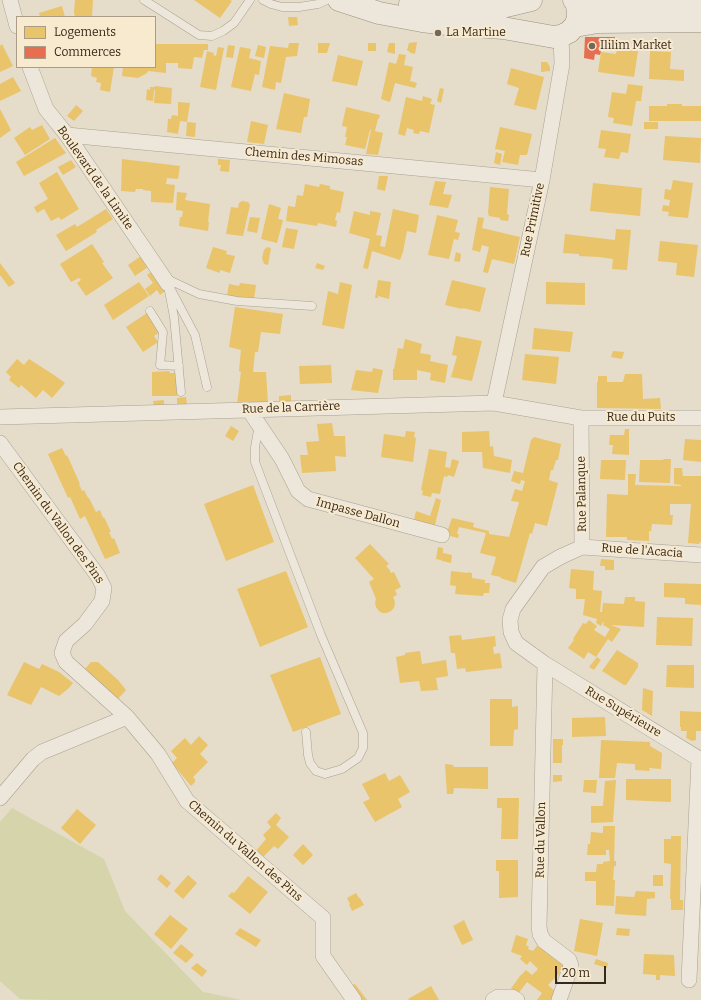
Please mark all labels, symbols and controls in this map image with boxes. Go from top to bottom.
legend [16,16,156,68]
text: Logements [54,25,116,39]
place label: La Martine [446,26,506,40]
marker: La Martine [433,28,443,38]
place label: Ililim Market [600,39,672,53]
marker: Ililim Market [587,41,597,51]
text: Commerces [54,45,121,59]
street label: Boulevard de la Limite [54,123,136,233]
street label: Chemin des Mimosas [244,145,364,169]
street label: Rue Primitive [518,182,548,258]
street label: Rue de la Carrière [242,399,340,417]
street label: Rue du Puits [606,411,676,425]
street label: Rue Palanque [574,456,590,532]
street label: Chemin du Vallon des Pins [9,459,107,587]
street label: Impasse Dallon [315,495,401,531]
street label: Rue de l'Acacia [601,541,683,561]
street label: Rue Supérieure [582,684,664,740]
street label: Chemin du Vallon des Pins [185,797,305,905]
street label: Rue du Vallon [533,802,549,878]
scale bar [557,958,608,984]
text: 20 m [562,966,590,980]

